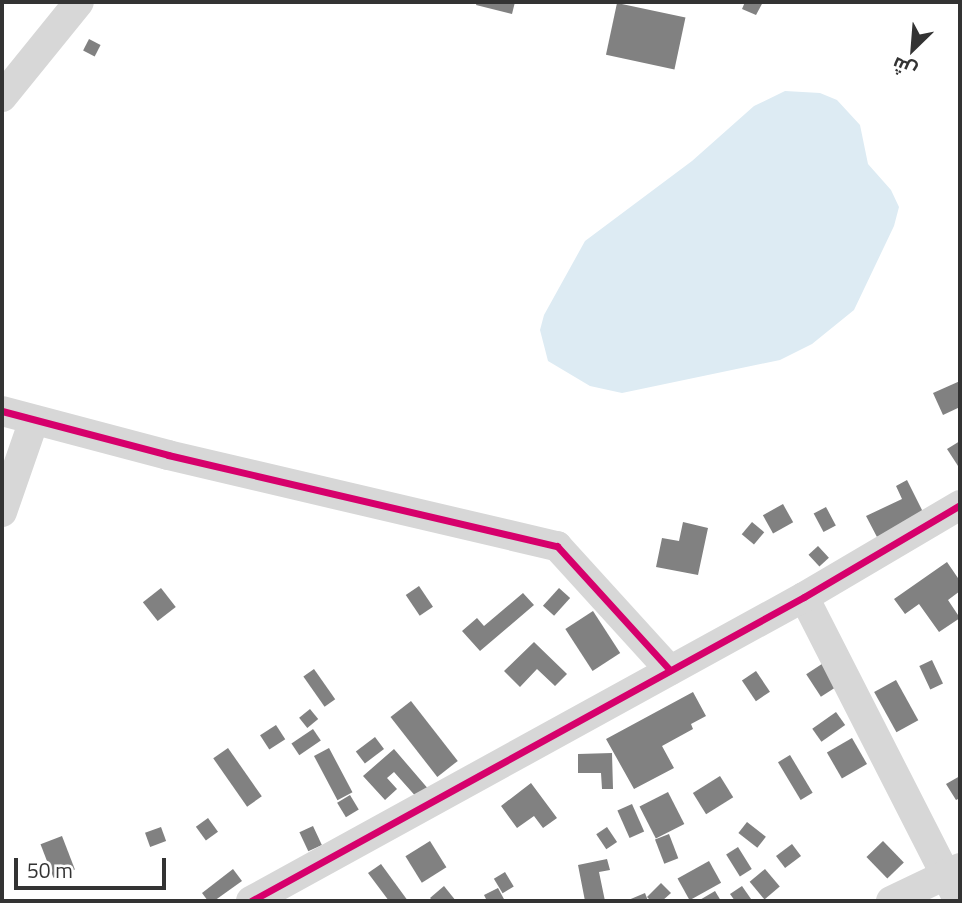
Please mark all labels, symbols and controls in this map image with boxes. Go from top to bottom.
north arrow [878,14,948,84]
text: ش [887,50,921,87]
scale bar [18,844,170,888]
text: 50 m [27,854,73,886]

